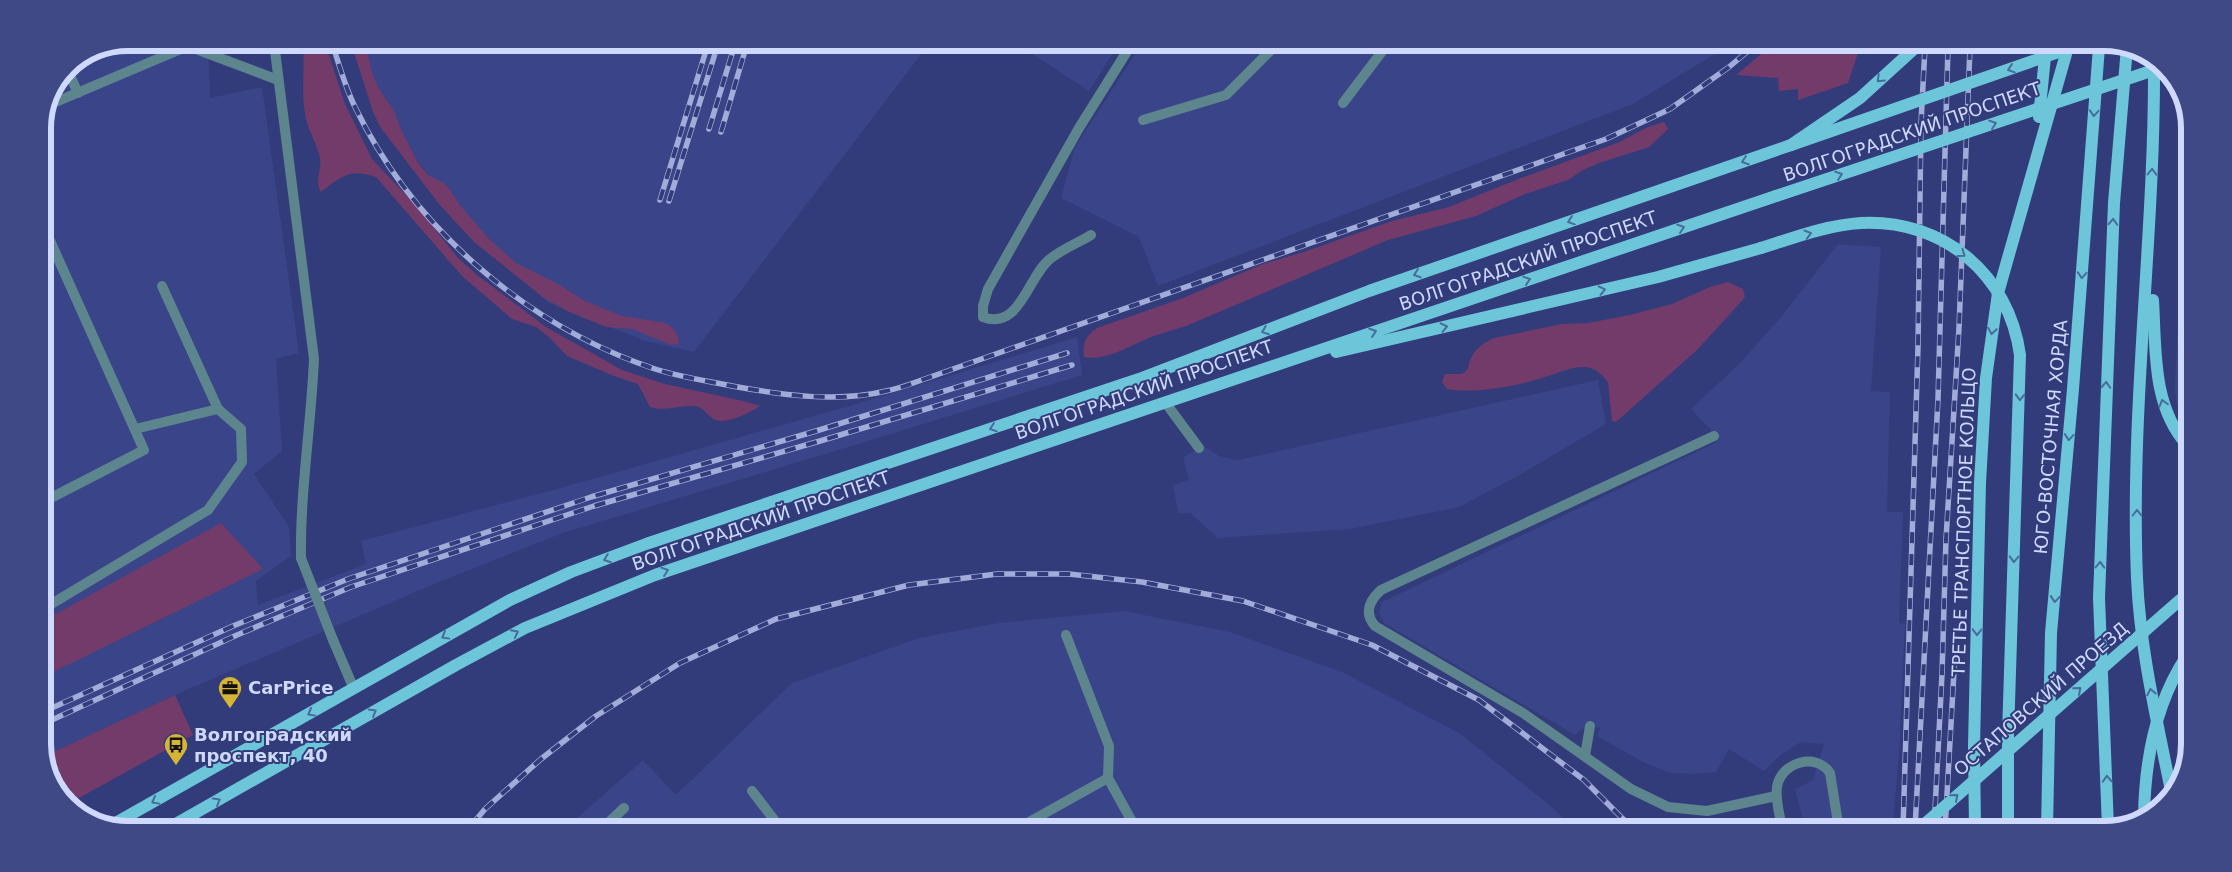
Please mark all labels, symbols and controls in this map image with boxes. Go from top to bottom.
one-way arrow [2007,63,2016,73]
one-way arrow [1876,73,1885,82]
street label: ВОЛГОГРАДСКИЙ ПРОСПЕКТ [1780,77,2044,186]
one-way arrow [2089,109,2100,117]
one-way arrow [1988,120,1997,130]
one-way arrow [1741,155,1749,165]
one-way arrow [2147,168,2158,176]
one-way arrow [1834,171,1842,181]
street label: ВОЛГОГРАДСКИЙ ПРОСПЕКТ [1396,206,1660,315]
one-way arrow [1567,215,1576,225]
one-way arrow [2108,218,2119,226]
one-way arrow [1676,224,1685,234]
one-way arrow [1804,229,1812,240]
one-way arrow [1956,248,1966,257]
one-way arrow [1414,268,1422,278]
one-way arrow [2077,271,2088,279]
one-way arrow [1522,276,1531,286]
one-way arrow [1598,285,1607,296]
street label: ЮГО-ВОСТОЧНАЯ ХОРДА [2030,318,2071,555]
one-way arrow [1440,322,1449,333]
one-way arrow [1261,324,1270,335]
one-way arrow [1987,326,1997,335]
one-way arrow [1368,327,1377,337]
street label: ВОЛГОГРАДСКИЙ ПРОСПЕКТ [1012,335,1276,444]
street label: ТРЕТЬЕ ТРАНСПОРТНОЕ КОЛЬЦО [1948,367,1979,678]
one-way arrow [2101,380,2112,388]
one-way arrow [2014,393,2025,401]
one-way arrow [2159,400,2169,408]
one-way arrow [989,422,998,432]
one-way arrow [2064,433,2075,441]
street label: ВОЛГОГРАДСКИЙ ПРОСПЕКТ [629,466,893,575]
one-way arrow [2132,508,2142,516]
one-way arrow [603,553,612,563]
one-way arrow [2009,556,2020,564]
one-way arrow [2095,560,2105,568]
one-way arrow [660,567,669,577]
one-way arrow [2049,595,2060,603]
street label: ОСТАПОВСКИЙ ПРОЕЗД [1949,617,2132,780]
one-way arrow [510,629,519,639]
one-way arrow [1971,629,1982,637]
one-way arrow [441,630,450,640]
office icon: CarPrice [217,675,243,709]
place label: CarPrice [248,677,333,698]
one-way arrow [2072,687,2081,696]
one-way arrow [2146,687,2156,696]
one-way arrow [308,706,317,716]
one-way arrow [368,708,377,718]
place label: Волгоградский проспект, 40 [194,724,352,766]
bus stop icon: Волгоградский проспект, 40 [163,732,189,766]
one-way arrow [2102,775,2113,783]
one-way arrow [1950,794,1959,803]
one-way arrow [151,795,160,805]
one-way arrow [211,797,220,807]

